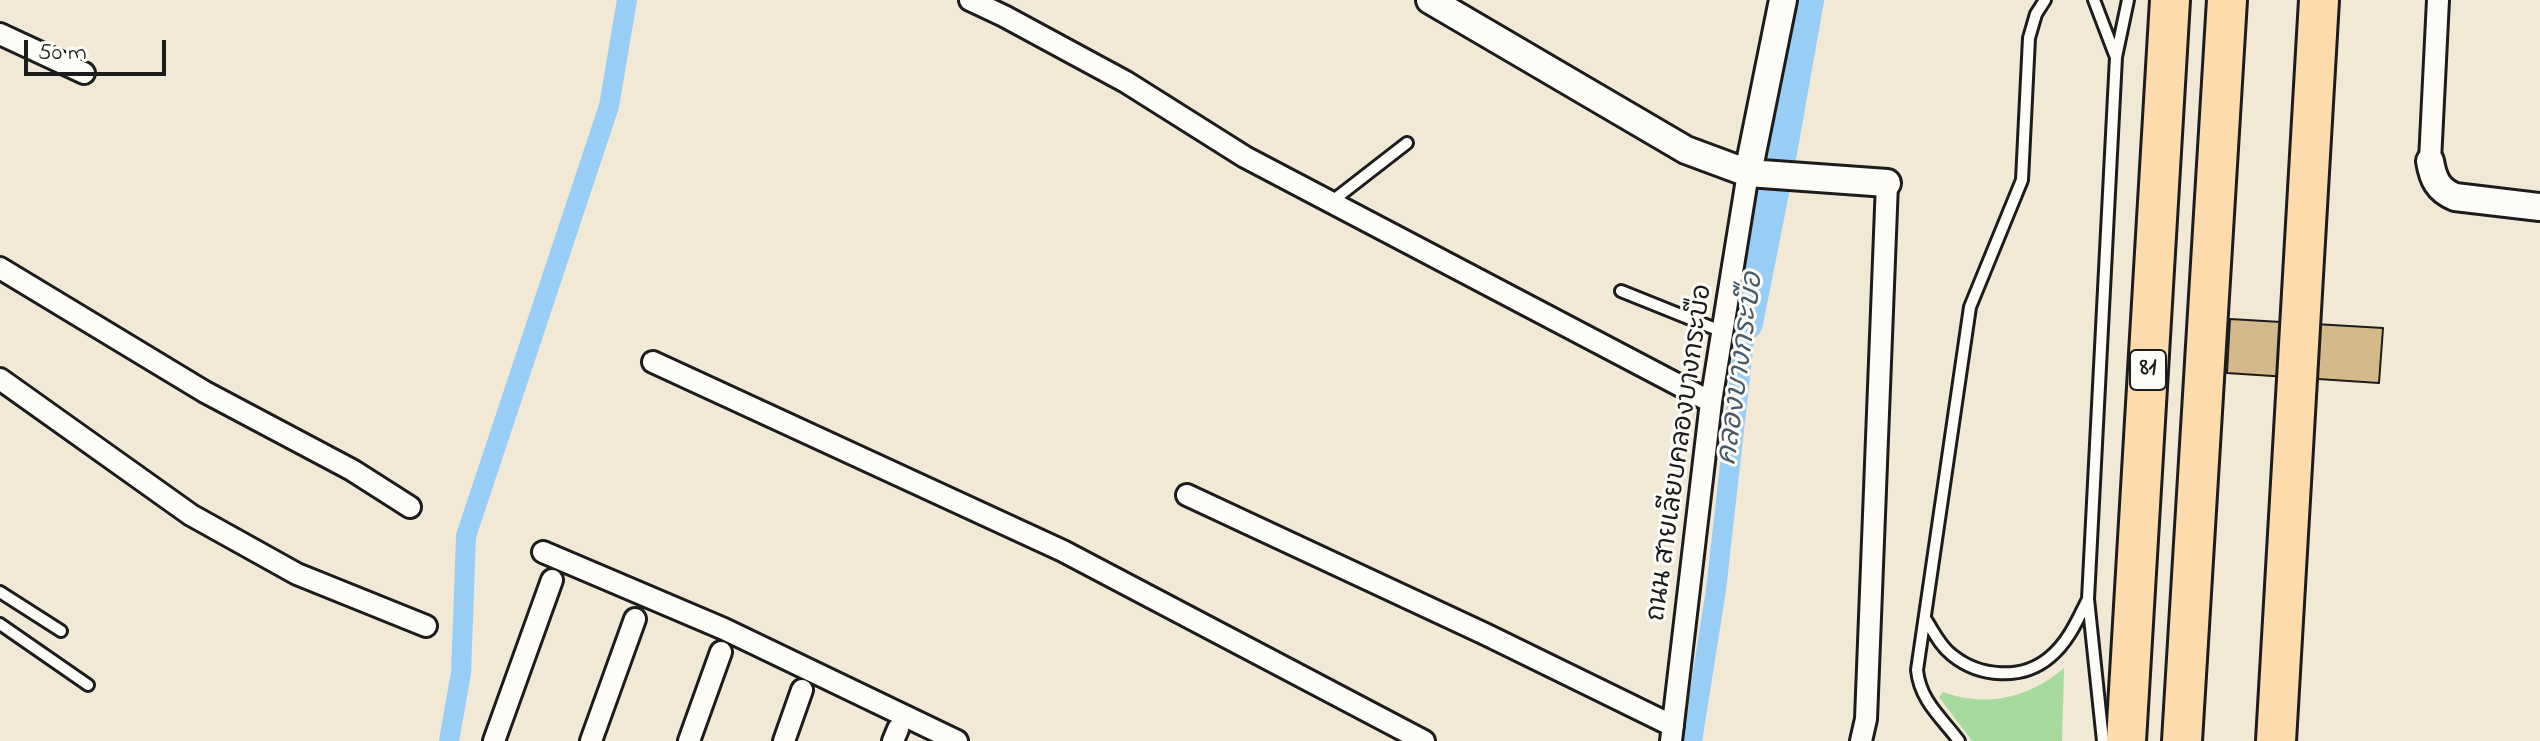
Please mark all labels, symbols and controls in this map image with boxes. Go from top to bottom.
scale bar [28,24,170,74]
text: 50 m [38,36,87,71]
water label: คลองบางกระบือ [1713,271,1773,467]
street label: ถนน สายเลียบคลองบางกระบือ [1643,283,1721,623]
road number: 81 [2130,350,2166,390]

